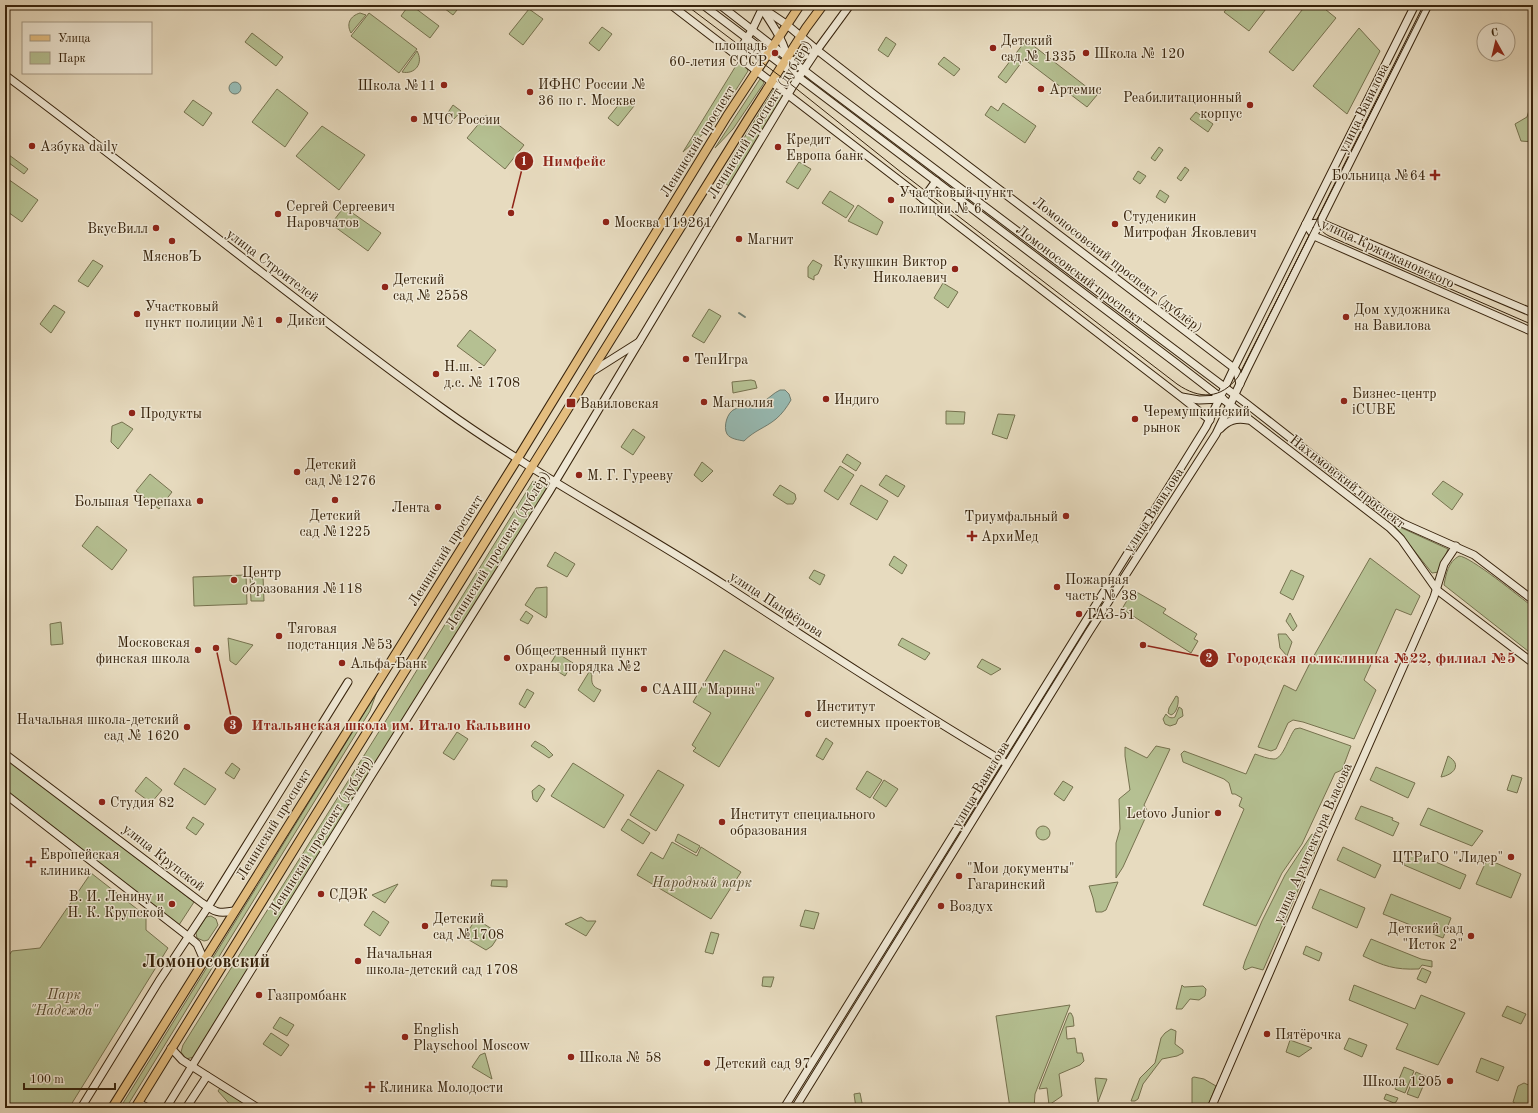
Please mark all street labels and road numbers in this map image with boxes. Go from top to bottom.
street label: Ленинский проспект (дублёр) [705,38,815,201]
street label: улица Вавилова [1336,61,1392,156]
street label: Ленинский проспект [658,83,738,200]
street label: Ломоносовский проспект (дублёр) [1030,192,1206,336]
street label: улица Кржижановского [1319,217,1456,291]
street label: Ломоносовский проспект [1013,221,1147,327]
street label: улица Строителей [224,227,321,305]
street label: Нахимовский проспект [1287,432,1408,531]
street label: улица Вавилова [1121,465,1186,556]
street label: Ленинский проспект (дублёр) [443,469,553,632]
street label: Ленинский проспект [406,492,486,609]
street label: улица Панфёрова [726,569,826,641]
street label: улица Вавилова [950,739,1012,830]
street label: Ленинский проспект (дублёр) [266,754,376,917]
street label: улица Архитектора Власова [1271,761,1355,926]
street label: Ленинский проспект [234,766,314,883]
street label: улица Крупской [120,822,207,894]

